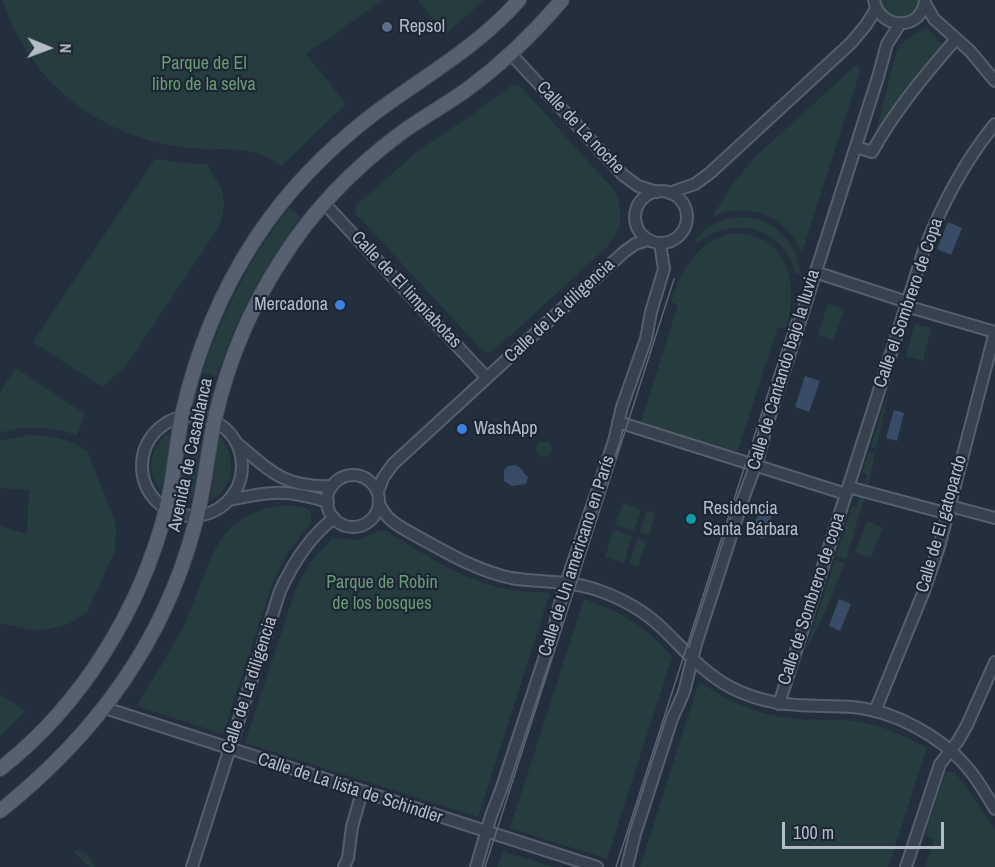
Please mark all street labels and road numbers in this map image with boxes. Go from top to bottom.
street label: Calle de La noche [532,77,628,179]
street label: Calle el Sombrero de Copa [870,215,948,391]
street label: Calle de El limpiabotas [346,227,466,353]
street label: Calle de La diligencia [500,254,620,368]
street label: Calle de Cantando bajo la lluvia [743,267,825,473]
street label: Avenida de Casablanca [164,376,218,534]
street label: Calle de Un americano en París [534,453,620,659]
street label: Calle de El gatopardo [912,453,972,595]
street label: Calle de Sombrero de copa [774,510,850,688]
street label: Calle de La diligencia [218,614,282,756]
street label: Calle de La lista de Schindler [255,749,445,829]

